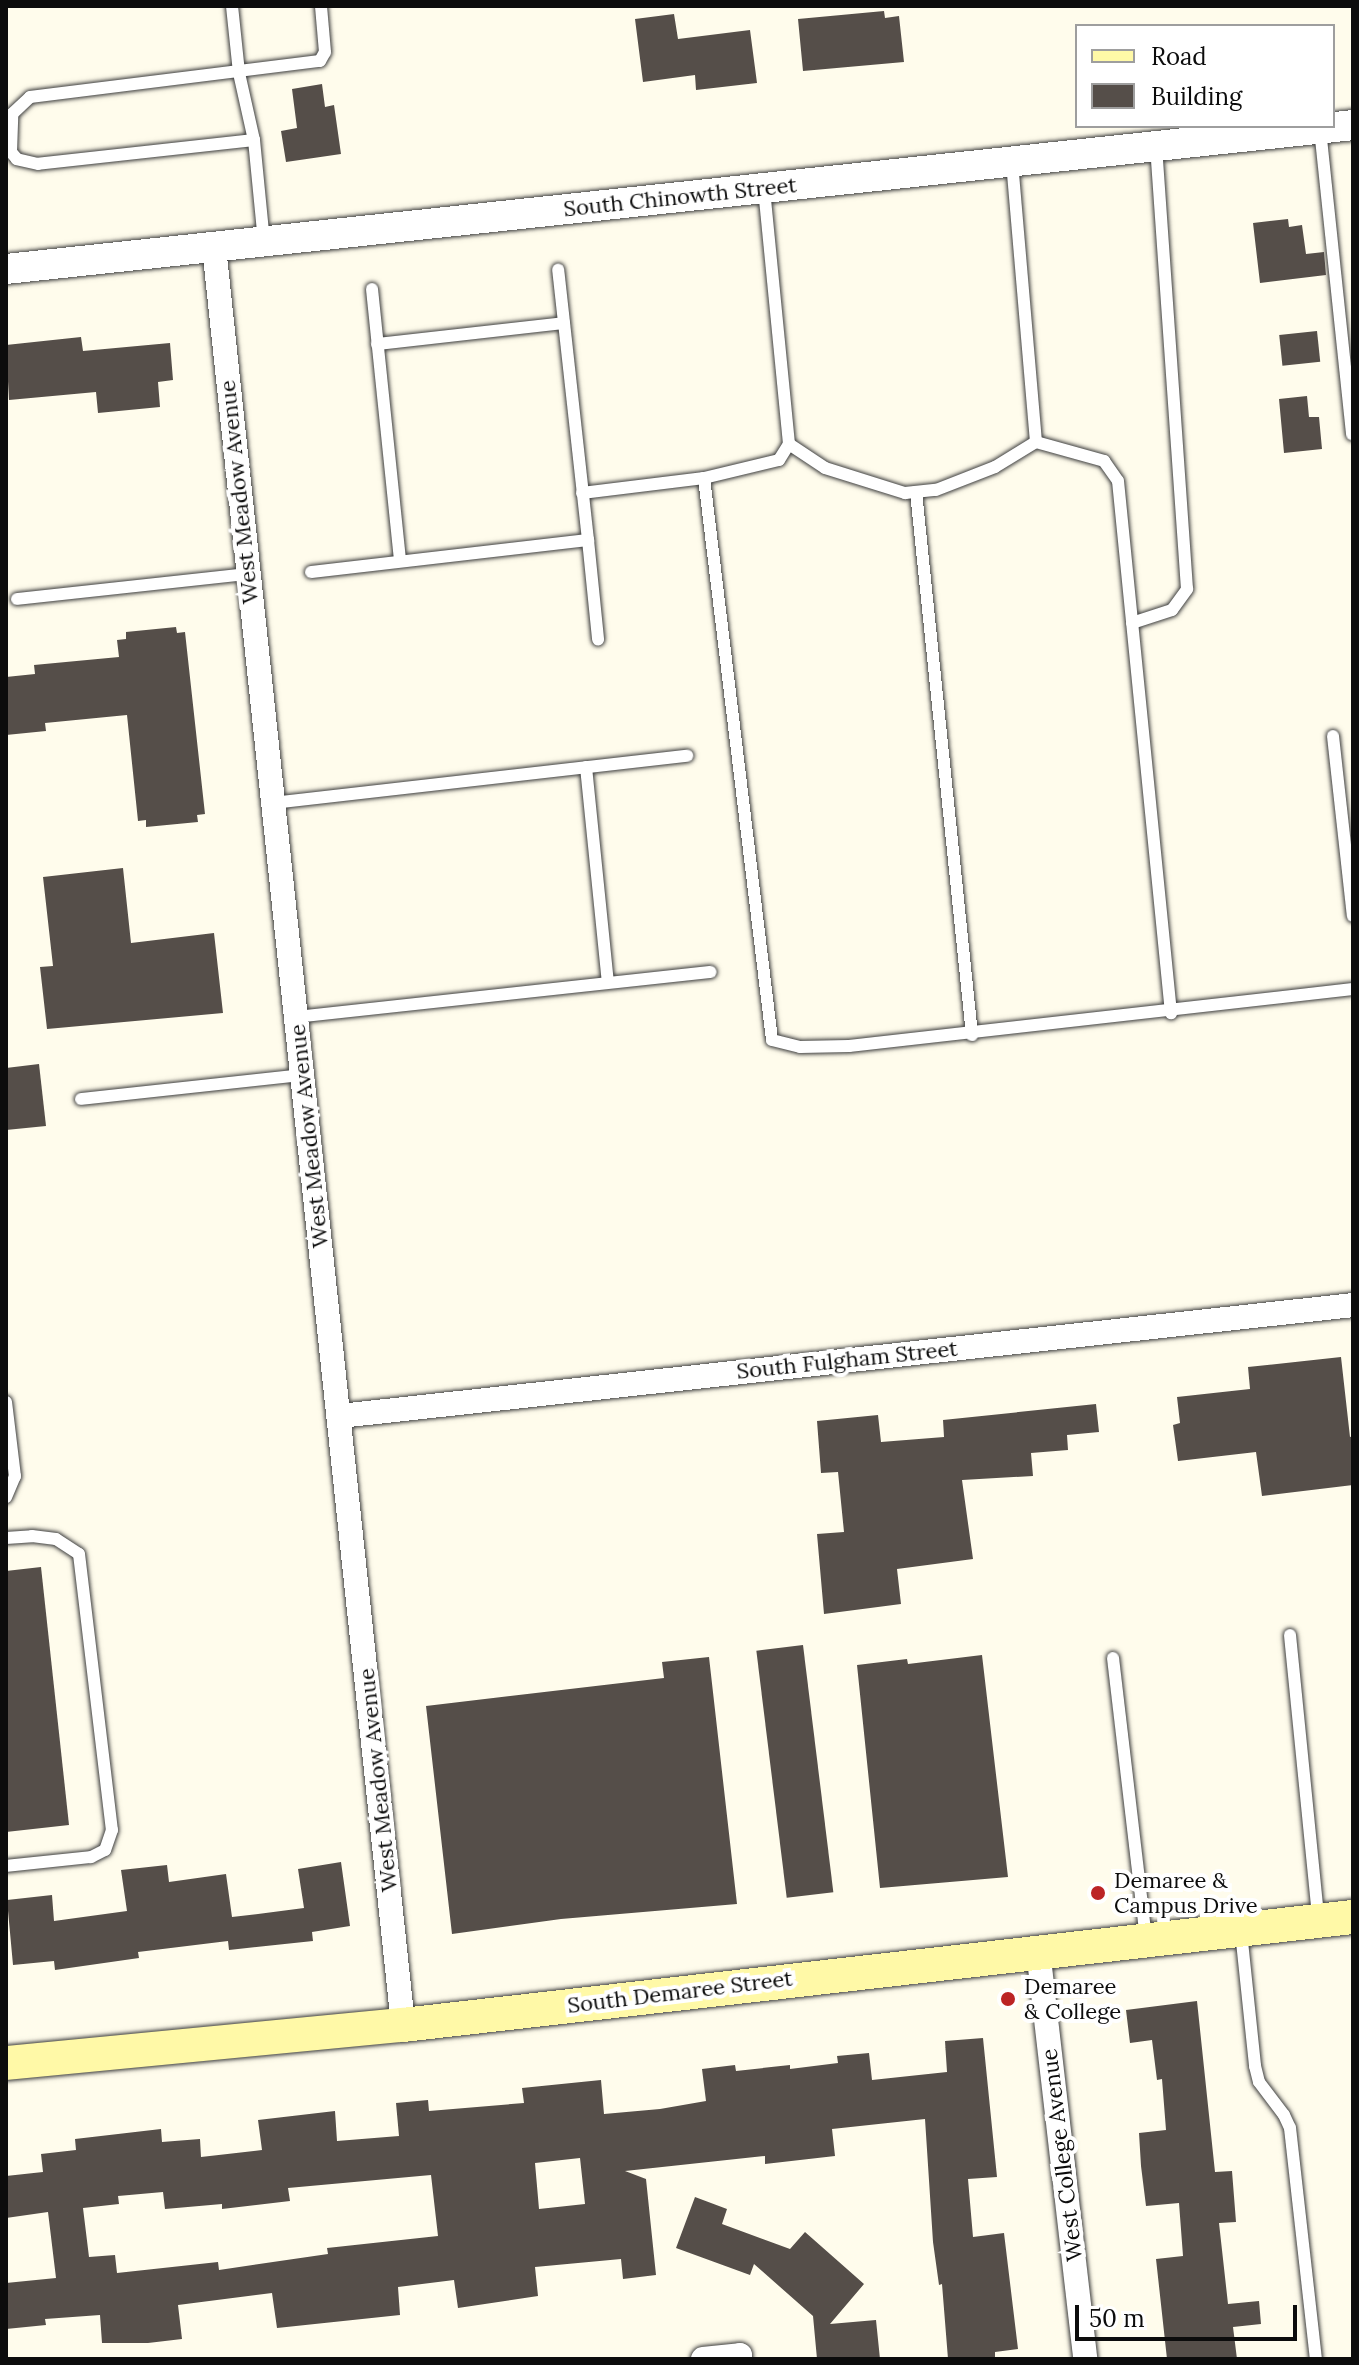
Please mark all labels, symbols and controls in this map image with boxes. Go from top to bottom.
legend [1075,24,1335,128]
text: Road [1151,41,1207,72]
text: Building [1151,81,1242,112]
street label: South Chinowth Street [562,172,798,222]
street label: West Meadow Avenue [214,379,264,605]
street label: West Meadow Avenue [284,1023,334,1249]
street label: South Fulgham Street [735,1335,959,1385]
street label: West Meadow Avenue [353,1667,403,1893]
place label: Demaree & Campus Drive [1114,1867,1258,1918]
marker: Demaree & Campus Drive [1089,1884,1107,1902]
street label: South Demaree Street [566,1965,794,2019]
place label: Demaree & College [1024,1973,1121,2024]
marker: Demaree & College [999,1990,1017,2008]
street label: West College Avenue [1036,2047,1088,2263]
scale bar [1079,2289,1301,2339]
text: 50 m [1089,2303,1145,2334]

